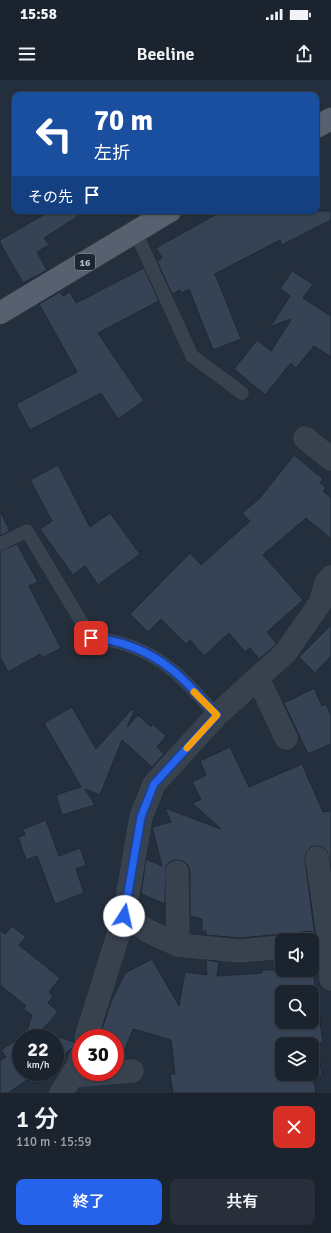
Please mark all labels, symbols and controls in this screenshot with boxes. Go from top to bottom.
text: 15:58 [20,5,57,23]
icon: menu [16,43,38,65]
text: Beeline [136,43,195,65]
icon: share [293,43,315,65]
text: 70 m [94,104,153,138]
icon: left [28,108,80,160]
text: 左折 [94,142,130,164]
icon: arrive [81,184,103,206]
text: その先 [28,188,73,206]
road number: 16 [75,254,95,270]
pin [74,621,108,655]
icon: arrive [80,627,102,649]
position arrow [103,895,145,937]
map controls [275,933,319,1081]
button: sound [275,933,319,977]
button: search [275,985,319,1029]
speed limit sign: 30 [72,1029,124,1081]
text: 22 [27,1037,49,1062]
button: layers [275,1037,319,1081]
text: km/h [27,1059,49,1071]
text: 1 分 [16,1104,58,1134]
button: close [273,1106,315,1148]
text: 110 m · 15:59 [16,1134,92,1150]
button: 終了 [16,1179,162,1225]
button: 共有 [170,1179,315,1225]

